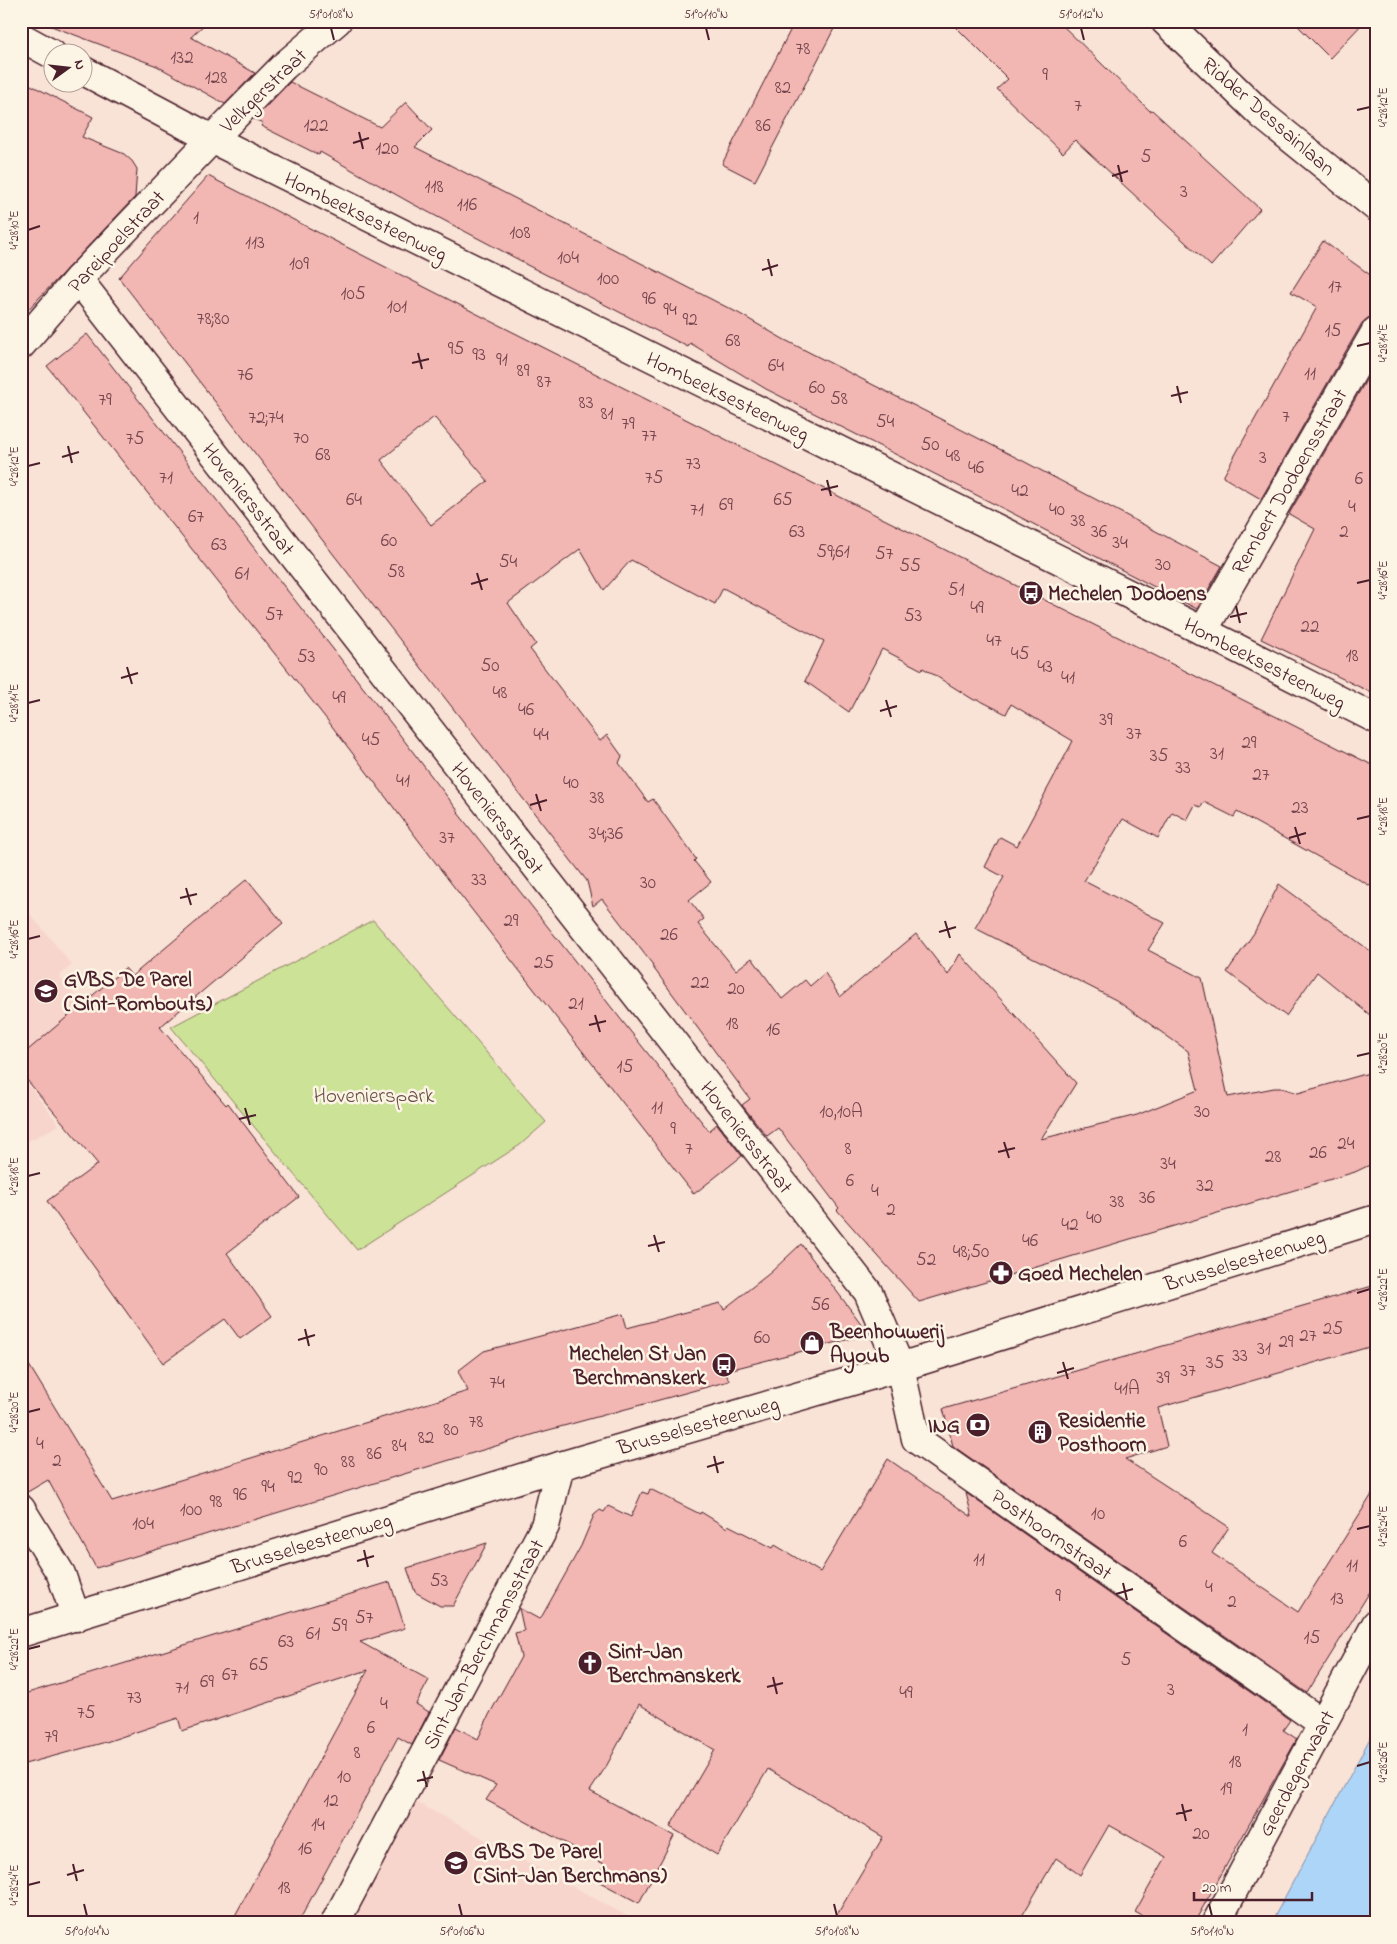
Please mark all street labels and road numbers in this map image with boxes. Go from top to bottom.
street label: Velkgerstraat [213,42,316,143]
street label: Ridder Dessainlaan [1194,51,1341,184]
street label: Hombeeksesteenweg [278,165,452,272]
street label: Pareipoelstraat [62,184,173,301]
street label: Hombeeksesteenweg [640,345,814,452]
street label: Rembert Dodoensstraat [1225,384,1356,580]
street label: Hoveniersstraat [194,437,301,563]
street label: Hombeeksesteenweg [1177,611,1350,720]
street label: Hoveniersstraat [443,756,550,882]
street label: Hoveniersstraat [692,1075,799,1201]
street label: Brusselsesteenweg [1160,1223,1329,1303]
street label: Brusselsesteenweg [613,1390,783,1466]
street label: Posthoornstraat [984,1483,1118,1589]
street label: Brusselsesteenweg [227,1506,396,1586]
street label: Sint-Jan-Berchmansstraat [417,1534,553,1755]
street label: Geerdegemvaart [1252,1705,1345,1843]

